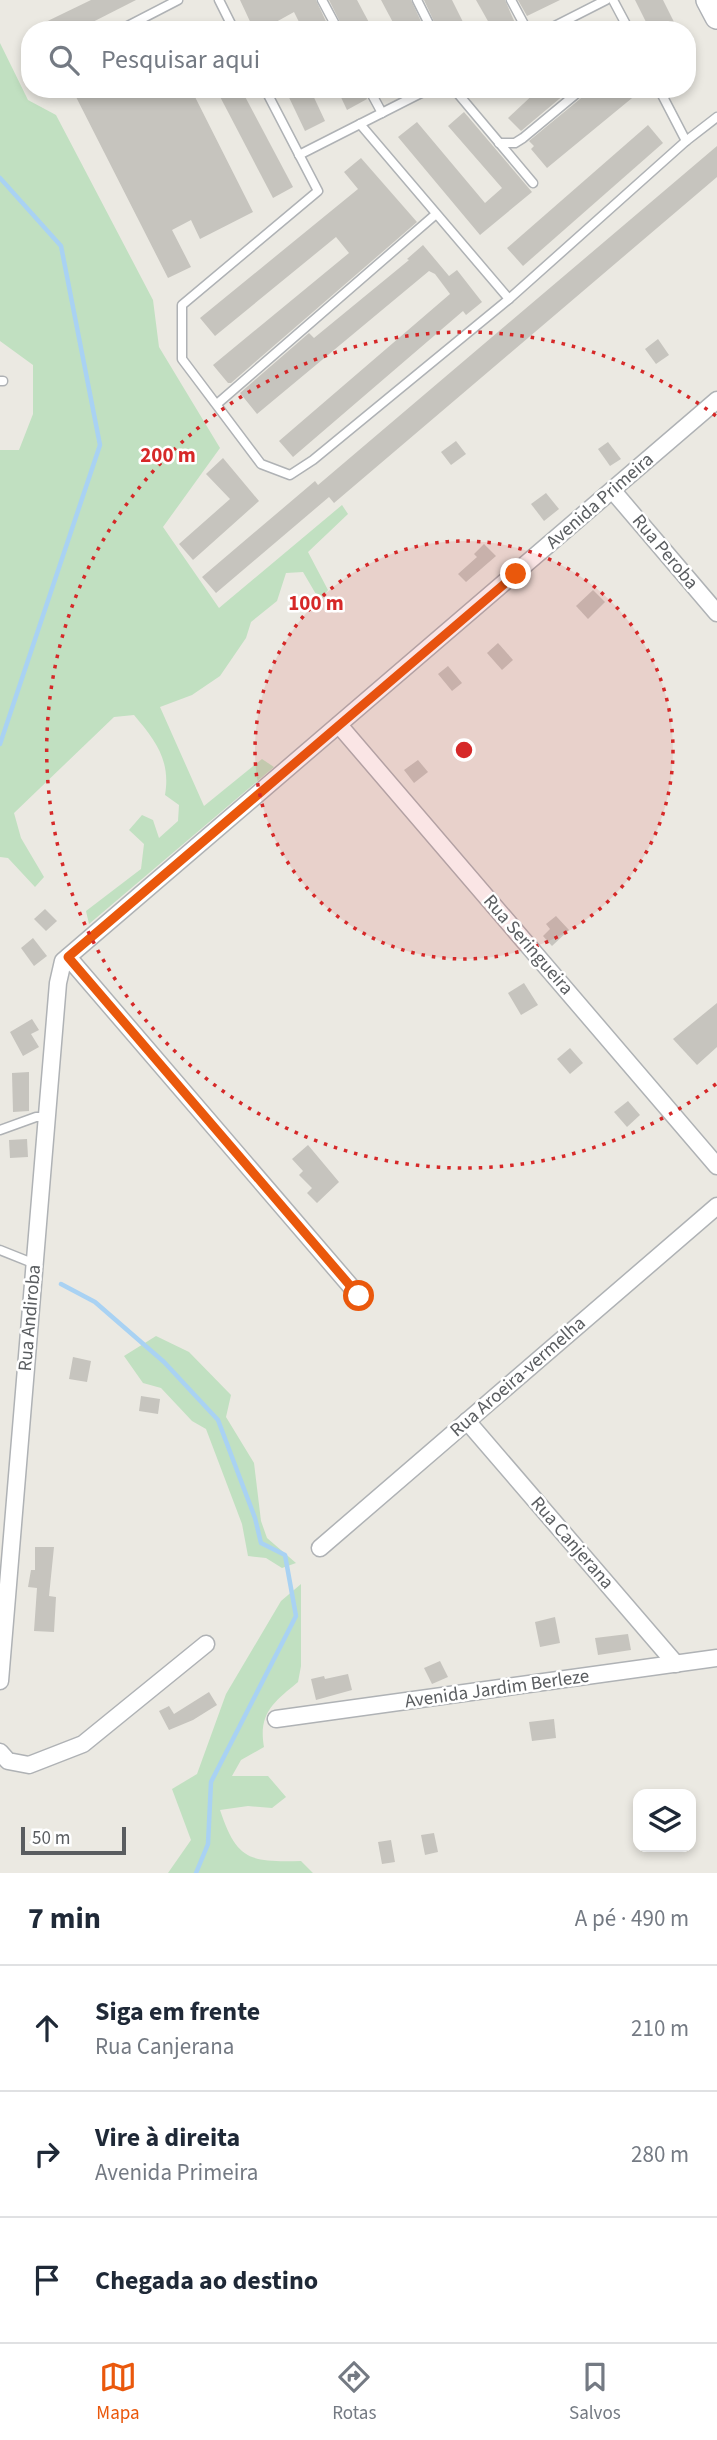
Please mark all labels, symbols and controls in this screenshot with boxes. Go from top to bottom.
search box [21,21,696,98]
icon: search [45,41,83,79]
text: Pesquisar aqui [101,41,260,78]
text: 200 m [140,440,196,470]
street label: Avenida Primeira [540,447,660,555]
street label: Rua Peroba [625,509,705,595]
route end [500,558,531,589]
text: 100 m [288,588,344,618]
centre of rings [452,738,476,762]
street label: Rua Seringueira [477,889,579,1001]
street label: Rua Andiroba [12,1264,48,1372]
route start [343,1280,374,1311]
street label: Rua Aroeira-vermelha [444,1310,592,1444]
street label: Rua Canjerana [524,1491,620,1595]
street label: Avenida Jardim Berleze [403,1663,591,1715]
map controls [633,1789,696,1852]
button: layers [633,1789,696,1852]
scale bar [21,1824,126,1856]
text: 50 m [32,1825,70,1852]
text: 7 min [28,1897,101,1940]
text: A pé · 490 m [575,1902,689,1935]
text: Siga em frente [95,1993,260,2030]
icon: ahead [28,2009,66,2047]
text: 210 m [631,2012,689,2045]
text: Rua Canjerana [95,2030,234,2063]
text: Vire à direita [95,2119,240,2156]
icon: right [28,2135,66,2173]
text: 280 m [631,2138,689,2171]
text: Avenida Primeira [95,2156,258,2189]
icon: arrive [28,2261,66,2299]
text: Chegada ao destino [95,2262,318,2299]
tab: Mapa [96,2358,140,2427]
tab: Rotas [332,2358,376,2427]
tab: Salvos [569,2358,621,2427]

